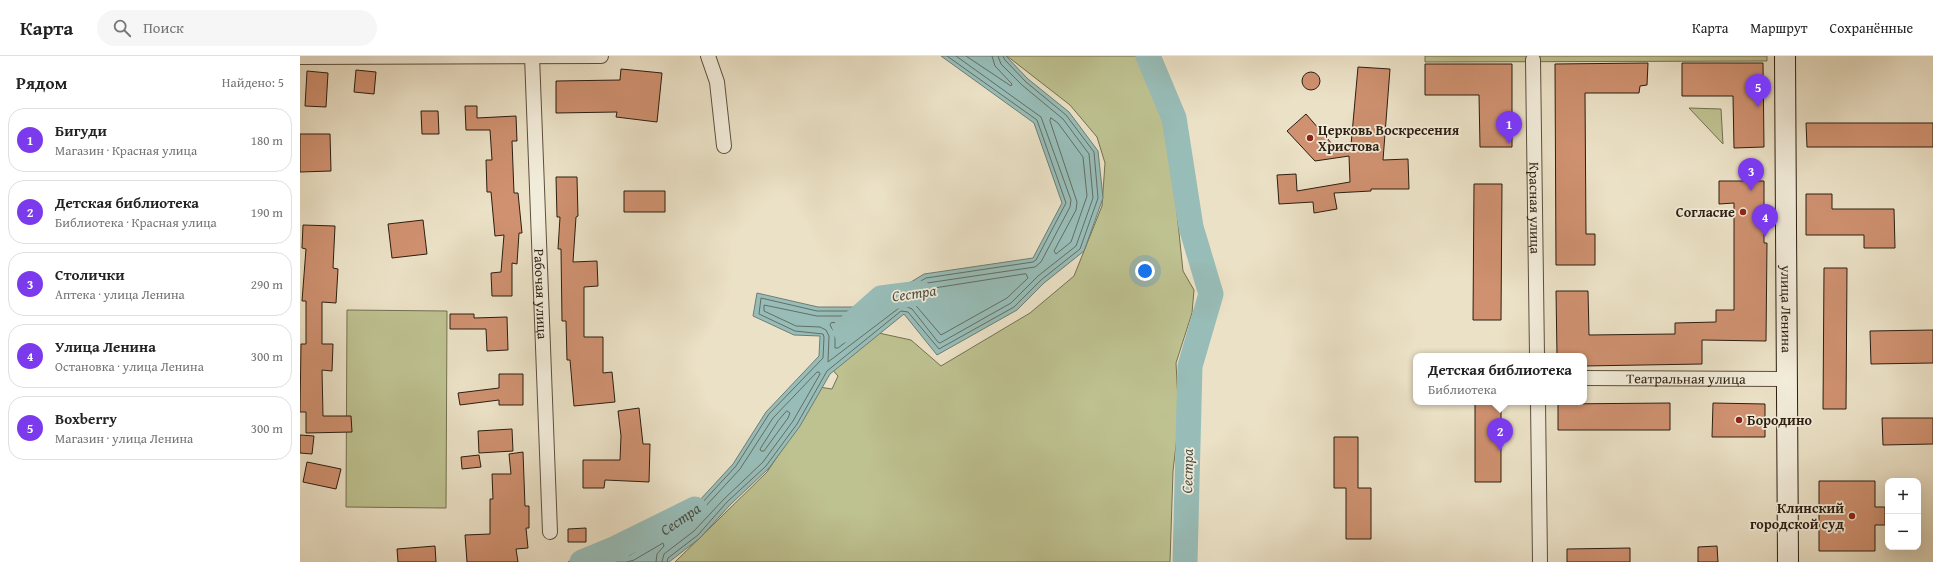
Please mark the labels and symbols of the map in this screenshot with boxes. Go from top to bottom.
pin: 5 [1745,74,1771,107]
pin: 1 [1496,111,1522,144]
place label: Церковь Воскресения Христова [1318,120,1460,156]
marker: Церковь Воскресения Христова [1305,133,1315,143]
pin: 3 [1738,158,1764,191]
street label: Красная улица [1524,162,1546,254]
place label: Согласие [1676,202,1735,222]
pin: 4 [1752,204,1778,237]
marker: Согласие [1738,207,1748,217]
street label: Рабочая улица [529,248,553,340]
your location [1135,261,1155,281]
street label: улица Ленина [1776,264,1797,353]
water label: Сестра [890,279,938,307]
street label: Театральная улица [1626,368,1746,389]
place label: Бородино [1747,410,1812,430]
marker: Бородино [1734,415,1744,425]
pin: 2 [1487,418,1513,451]
water label: Сестра [1176,448,1198,493]
water label: Сестра [656,497,704,540]
place label: Клинский городской суд [1750,498,1844,534]
marker: Клинский городской суд [1847,511,1857,521]

